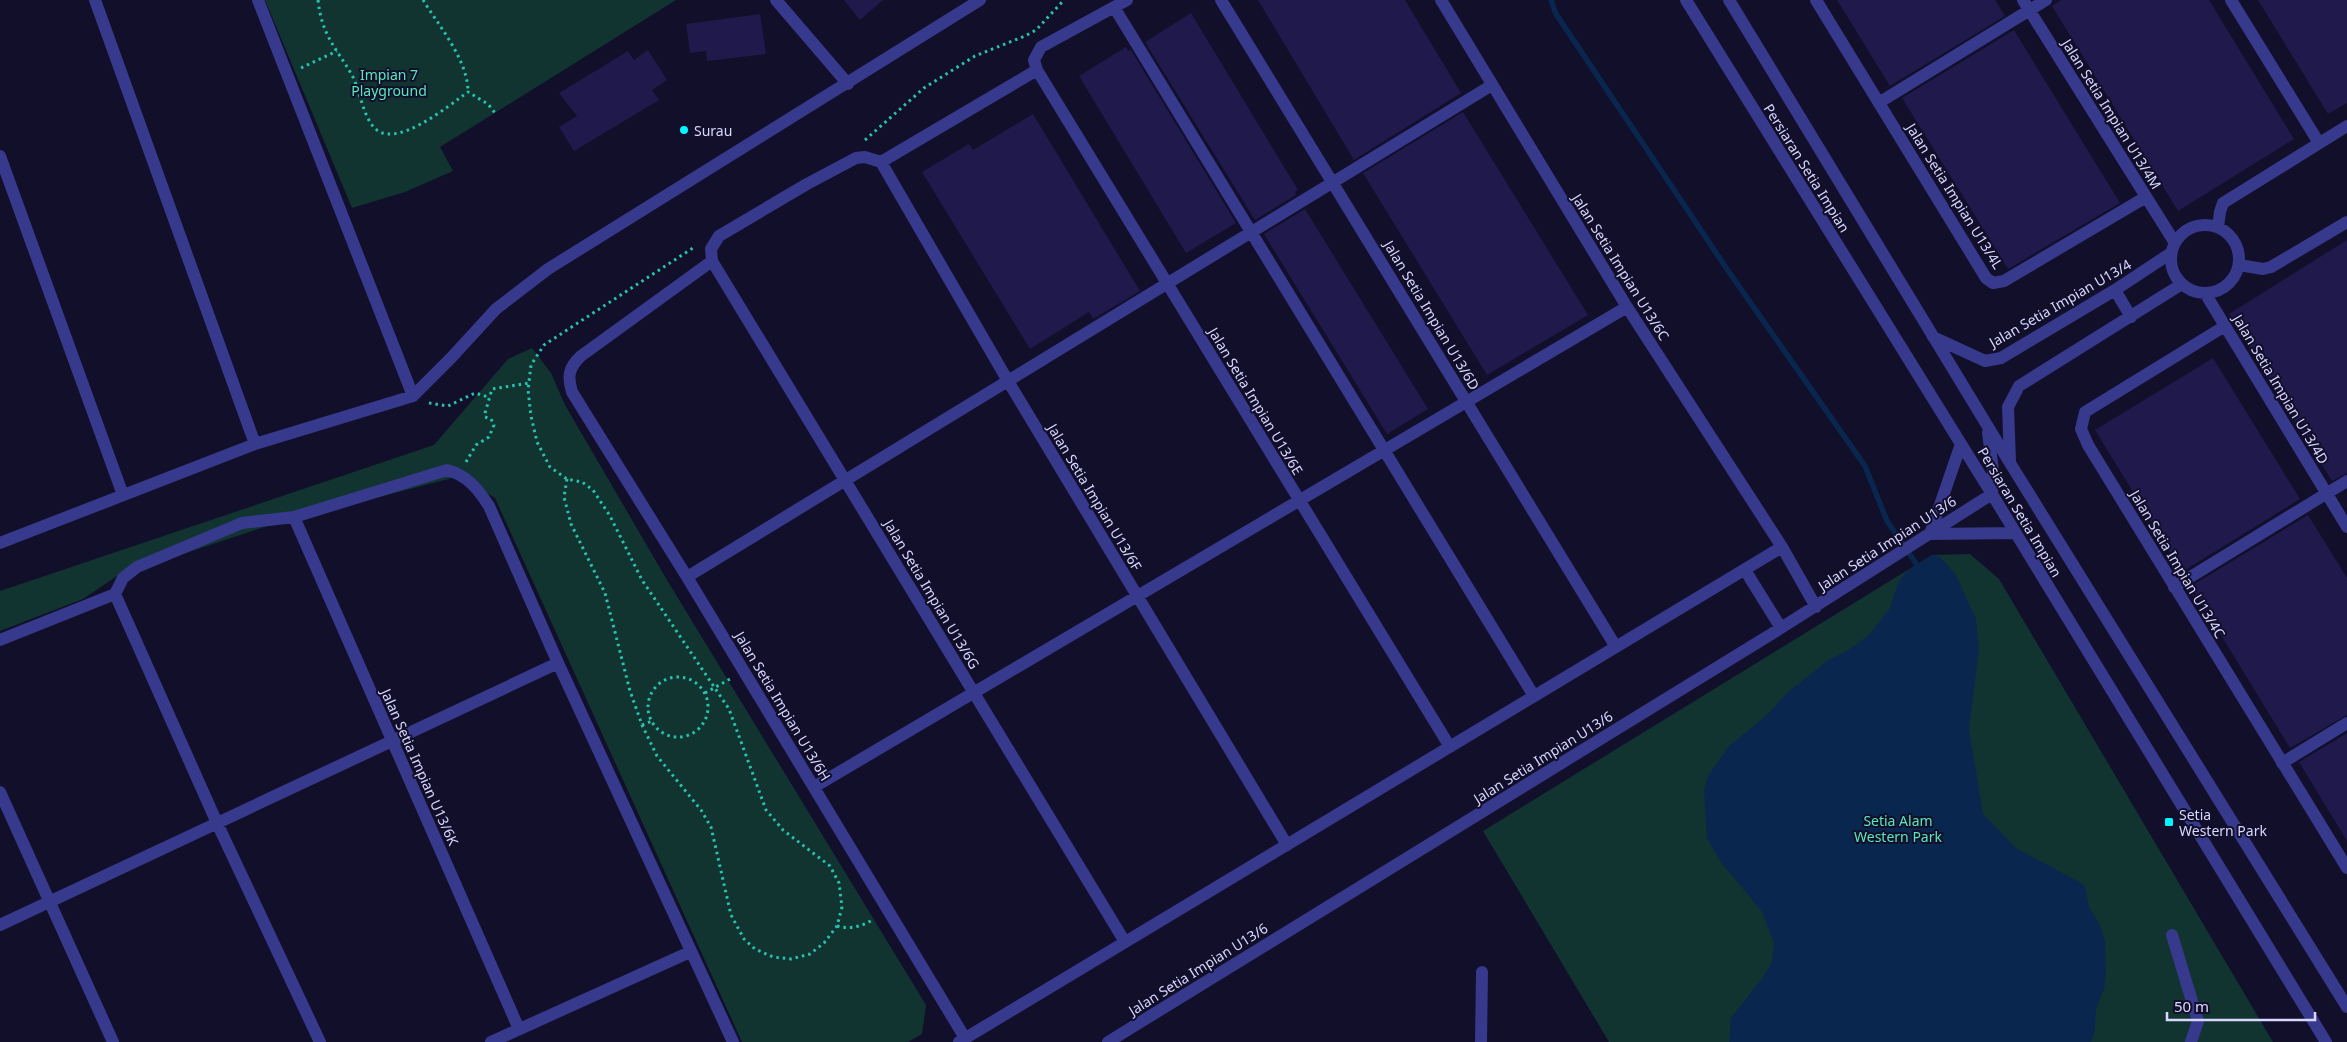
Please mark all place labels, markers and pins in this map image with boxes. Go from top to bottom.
place label: Surau [694,121,732,140]
marker: Surau [678,124,690,136]
place label: Setia Western Park [2179,805,2267,840]
marker: Setia Western Park [2163,816,2175,828]

